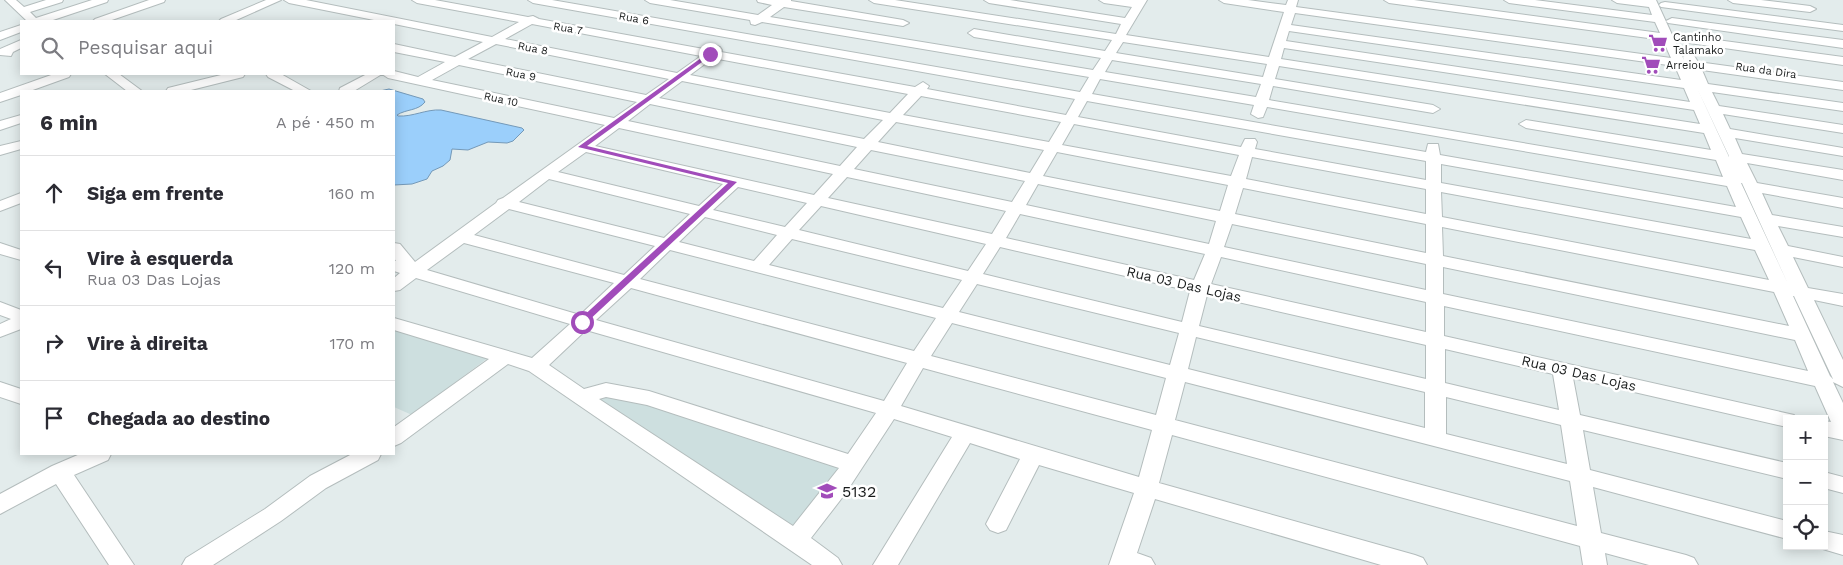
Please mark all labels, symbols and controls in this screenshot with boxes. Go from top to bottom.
street label: Rua 6 [618,9,650,28]
search box [20,20,395,75]
street label: Rua 7 [552,20,584,37]
place label: Cantinho Talamako [1673,31,1724,57]
supermarket icon: Cantinho Talamako [1647,32,1669,54]
icon: search [38,34,66,62]
text: Pesquisar aqui [78,36,213,59]
street label: Rua 8 [517,39,549,58]
route end [699,43,722,66]
supermarket icon: Arreiou [1640,54,1662,76]
place label: Arreiou [1666,59,1705,72]
street label: Rua da Dira [1734,60,1797,81]
street label: Rua 9 [505,65,537,84]
street label: Rua 10 [483,90,519,109]
text: 6 min [40,110,98,135]
text: A pé · 450 m [276,113,375,132]
icon: ahead [40,179,68,207]
text: Siga em frente [87,182,224,205]
text: 160 m [328,184,375,203]
text: Vire à esquerda [87,247,233,270]
icon: left [40,254,68,282]
text: 120 m [329,259,375,278]
street label: Rua 03 Das Lojas [1125,263,1243,305]
text: Rua 03 Das Lojas [87,270,221,289]
route start [571,311,594,334]
icon: right [40,329,68,357]
text: Vire à direita [87,332,208,355]
text: 170 m [329,334,375,353]
street label: Rua 03 Das Lojas [1520,352,1638,394]
icon: arrive [40,404,68,432]
text: Chegada ao destino [87,407,270,430]
map controls [1783,415,1828,550]
button: + [1783,415,1828,460]
button: − [1783,460,1828,505]
school or university icon: 5132 [816,480,838,502]
place label: 5132 [842,482,876,501]
button: locate [1783,505,1828,550]

